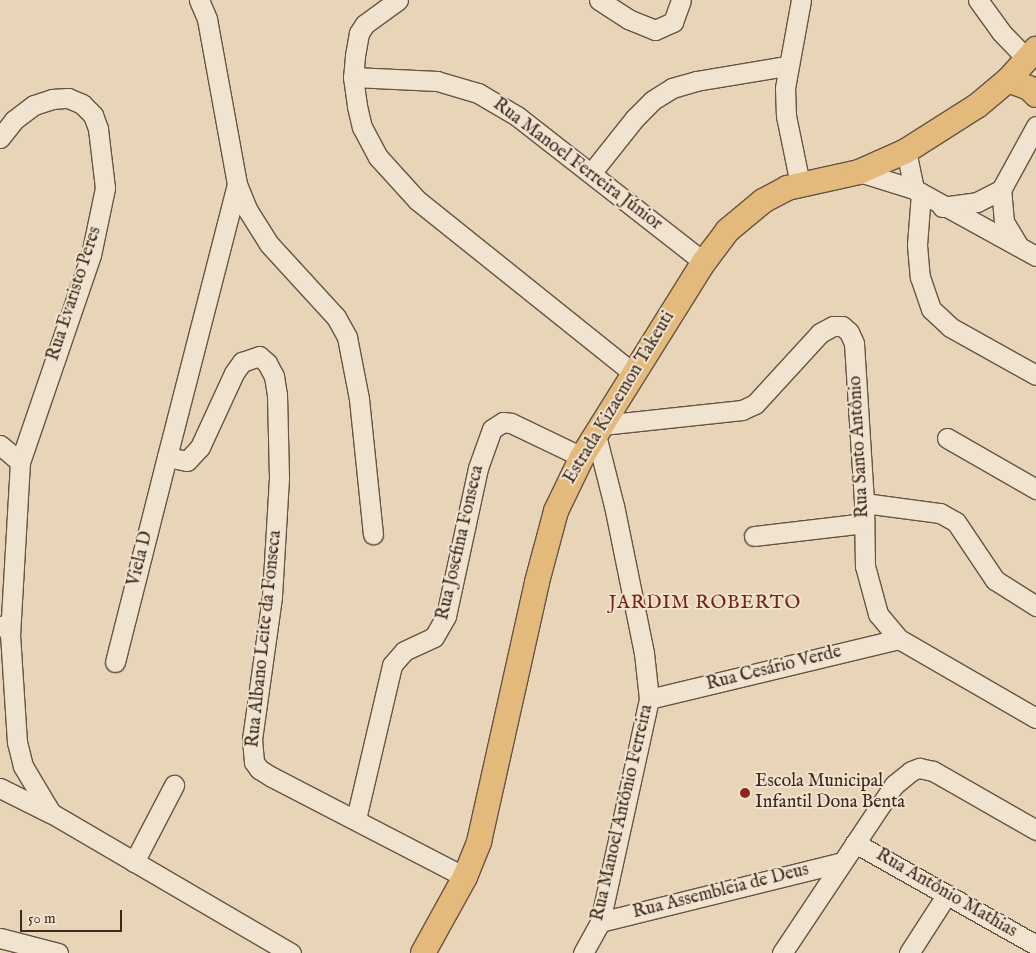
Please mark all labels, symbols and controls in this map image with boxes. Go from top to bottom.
street label: Rua Manoel Ferreira Júnior [488,94,666,236]
street label: Rua Evaristo Peres [43,224,107,364]
street label: Estrada Kizaemon Takeuti [560,308,680,488]
street label: Rua Santo Antônio [845,375,875,519]
street label: Rua Josefina Fonseca [433,464,489,622]
street label: Viela D [124,529,158,589]
street label: Rua Albano Leite da Fonseca [243,529,287,749]
district label: JARDIM ROBERTO [607,593,803,615]
street label: Rua Cesário Verde [704,642,844,696]
street label: Rua Manoel Antônio Ferreira [588,703,658,923]
place label: Escola Municipal Infantil Dona Benta [755,772,905,814]
marker: Escola Municipal Infantil Dona Benta [739,787,751,799]
street label: Rua Antônio Mathias [872,845,1020,943]
street label: Rua Assembleia de Deus [631,860,811,924]
scale bar [22,900,125,932]
text: 50 m [28,909,56,928]

